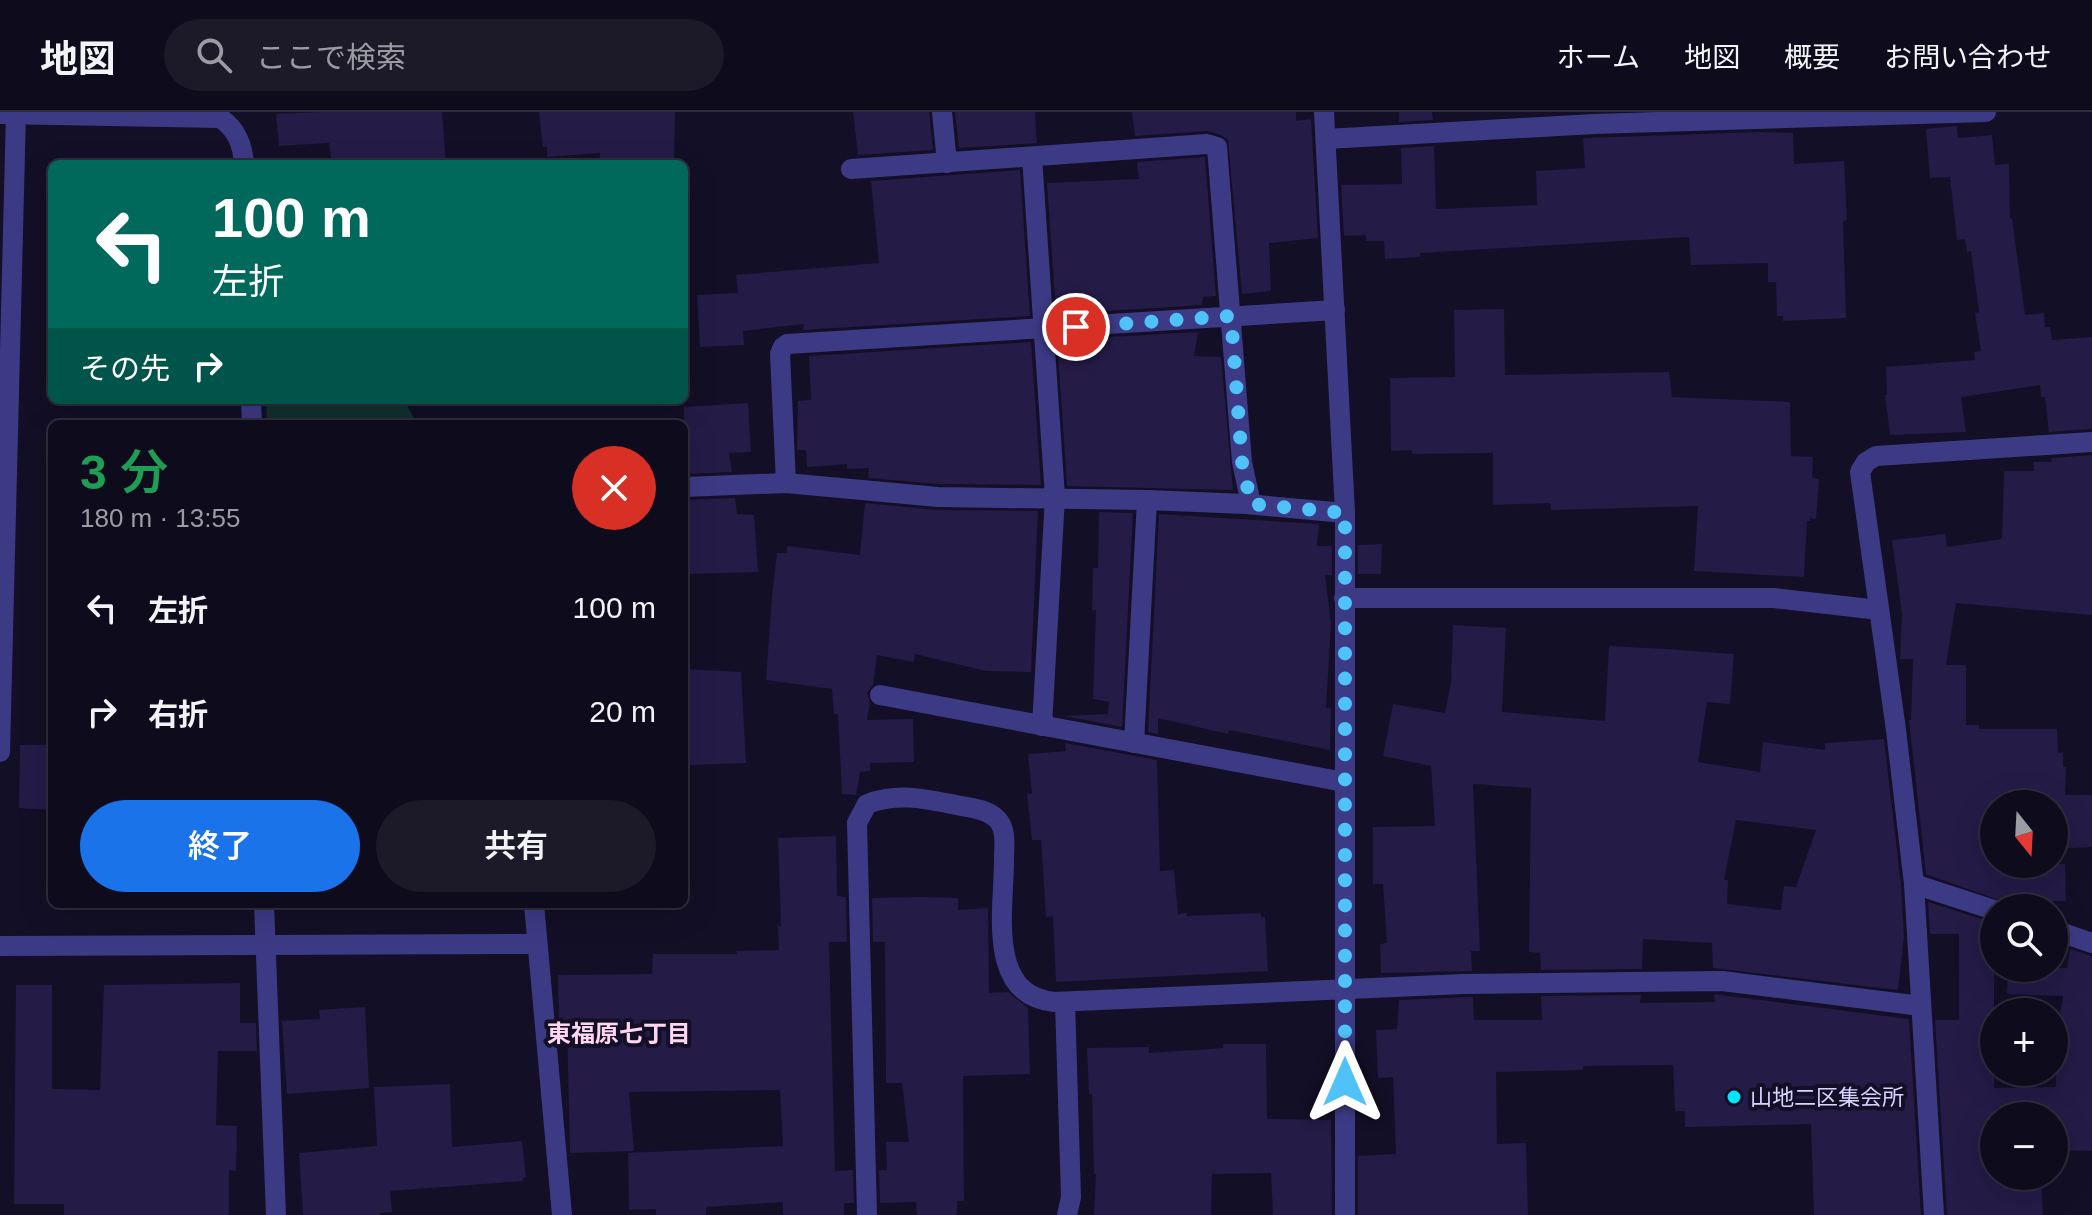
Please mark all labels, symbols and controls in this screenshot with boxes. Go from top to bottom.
search box [164,19,724,91]
icon: search [192,33,236,77]
text: 地図 [40,38,116,80]
text: ここで検索 [256,41,406,74]
text: ホーム [1557,42,1640,73]
text: 地図 [1684,42,1740,73]
text: 概要 [1784,42,1840,73]
text: お問い合わせ [1884,42,2052,73]
text: 100 m [212,186,371,249]
icon: left [80,192,184,296]
text: 左折 [212,261,284,302]
pin [1042,293,1110,361]
icon: arrive [1054,305,1098,349]
icon: right [186,344,230,388]
text: その先 [80,352,170,385]
text: 3 分 [80,446,168,499]
button: close [572,446,656,530]
text: 180 m · 13:55 [80,503,240,533]
icon: left [80,586,124,630]
text: 100 m [573,591,656,624]
text: 左折 [148,594,208,627]
icon: right [80,690,124,734]
text: 20 m [589,695,656,728]
text: 右折 [148,698,208,731]
north arrow [1980,790,2068,878]
map controls [1980,790,2068,1190]
button: 終了 [80,800,360,892]
button: 共有 [376,800,656,892]
button: search [1980,894,2068,982]
button: + [1980,998,2068,1086]
district label: 東福原七丁目 [547,1020,691,1047]
position arrow [1303,1040,1387,1124]
place label: 山地二区集会所 [1750,1085,1904,1110]
marker: 山地二区集会所 [1725,1088,1743,1106]
button: − [1980,1102,2068,1190]

